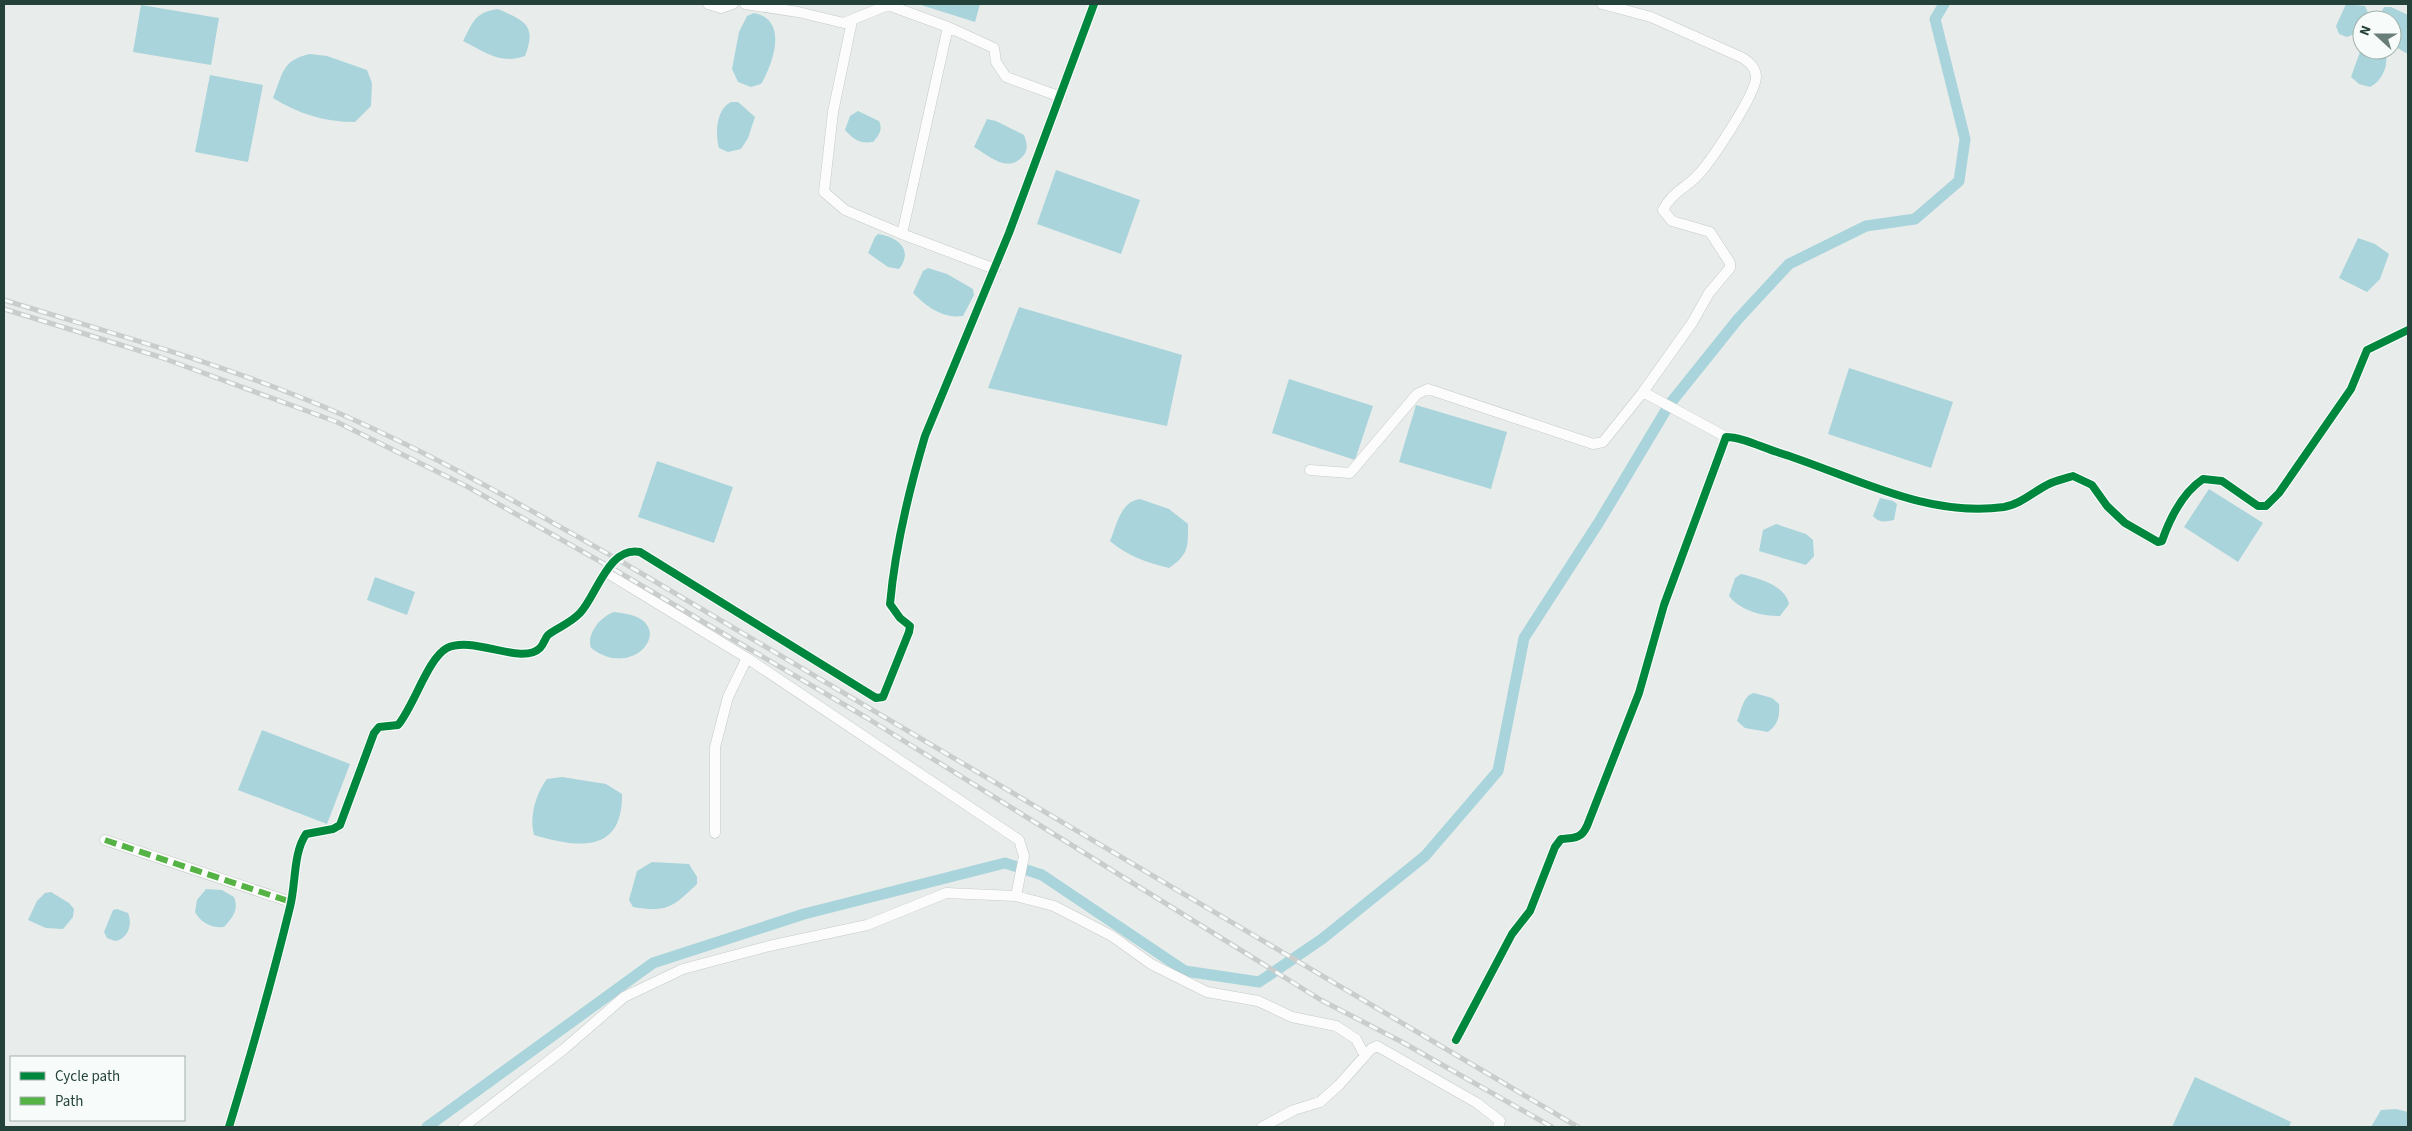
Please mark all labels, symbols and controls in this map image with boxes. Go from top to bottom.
north arrow [2352,10,2402,60]
text: N [2355,23,2377,39]
legend [10,1056,185,1121]
text: Cycle path [55,1066,120,1087]
text: Path [55,1091,83,1112]

